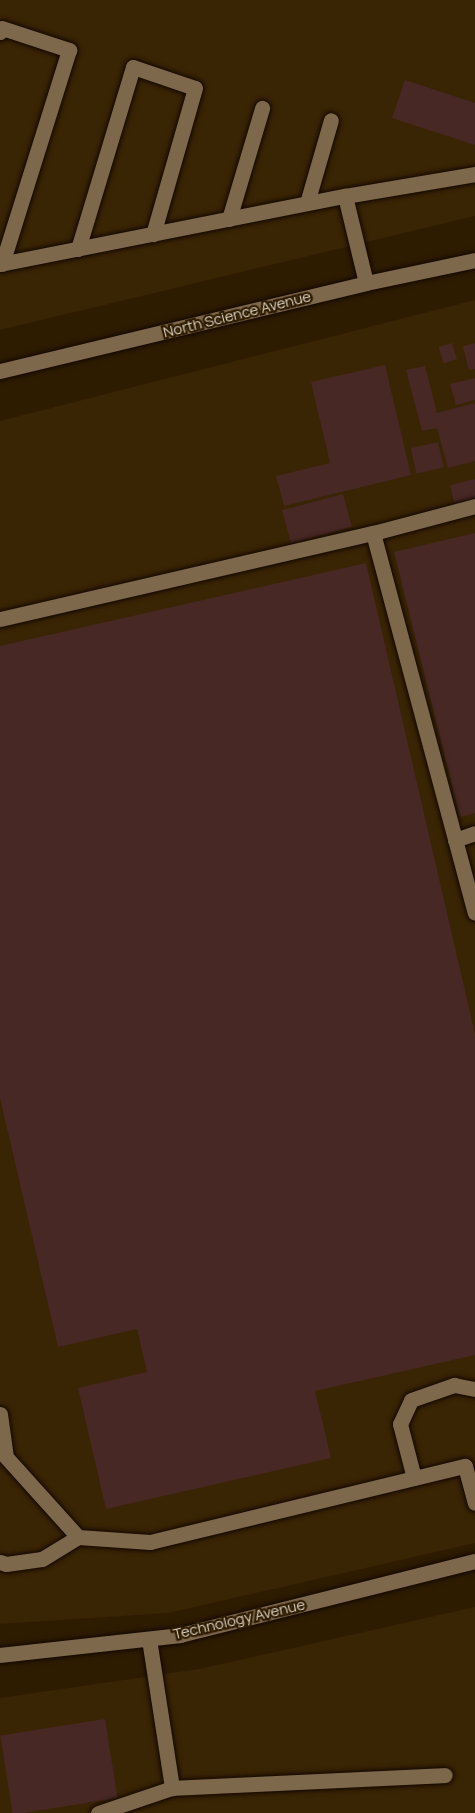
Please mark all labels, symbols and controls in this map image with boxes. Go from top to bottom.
street label: North Science Avenue [161,287,313,341]
street label: Technology Avenue [171,1595,307,1643]

